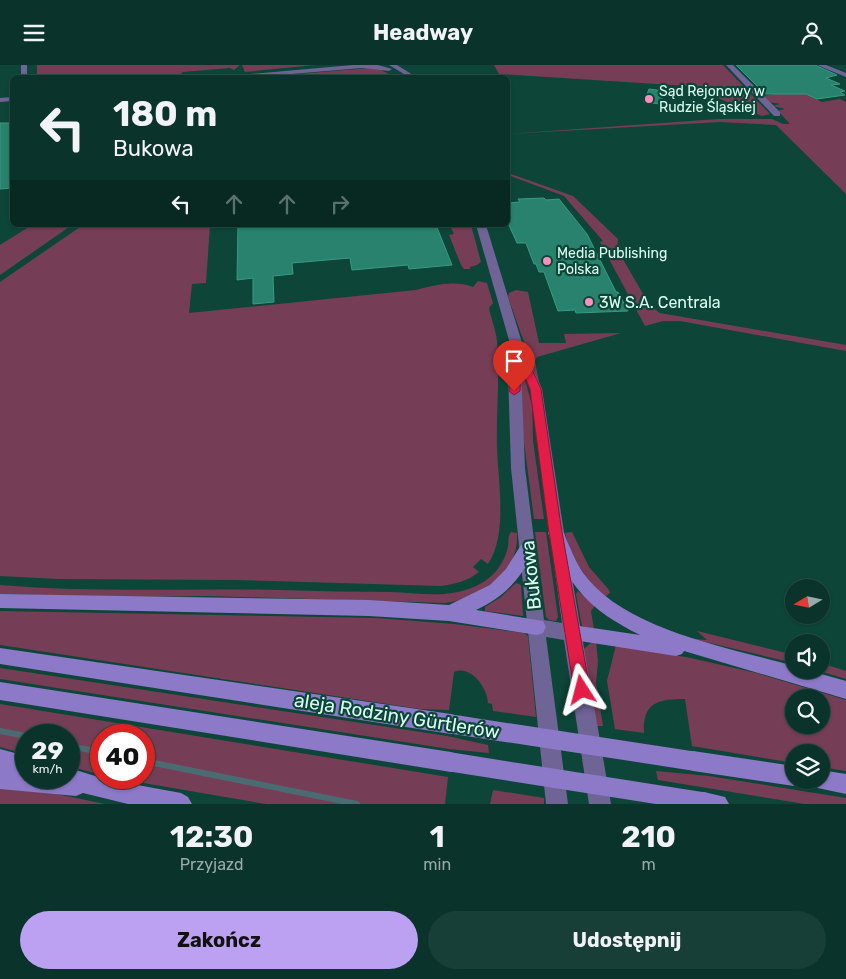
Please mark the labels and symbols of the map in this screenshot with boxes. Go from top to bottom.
place label: Sąd Rejonowy w Rudzie Śląskiej [659,83,765,116]
marker: Sąd Rejonowy w Rudzie Śląskiej [643,93,655,105]
place label: Media Publishing Polska [557,245,667,278]
marker: Media Publishing Polska [541,255,553,267]
place label: 3W S.A. Centrala [599,293,721,312]
marker: 3W S.A. Centrala [583,296,595,308]
pin [493,340,535,391]
street label: Bukowa [516,539,546,611]
north arrow [785,579,830,624]
position arrow [555,663,607,715]
street label: aleja Rodziny Gürtlerów [293,688,501,744]
speed limit sign: 40 [90,724,155,789]

